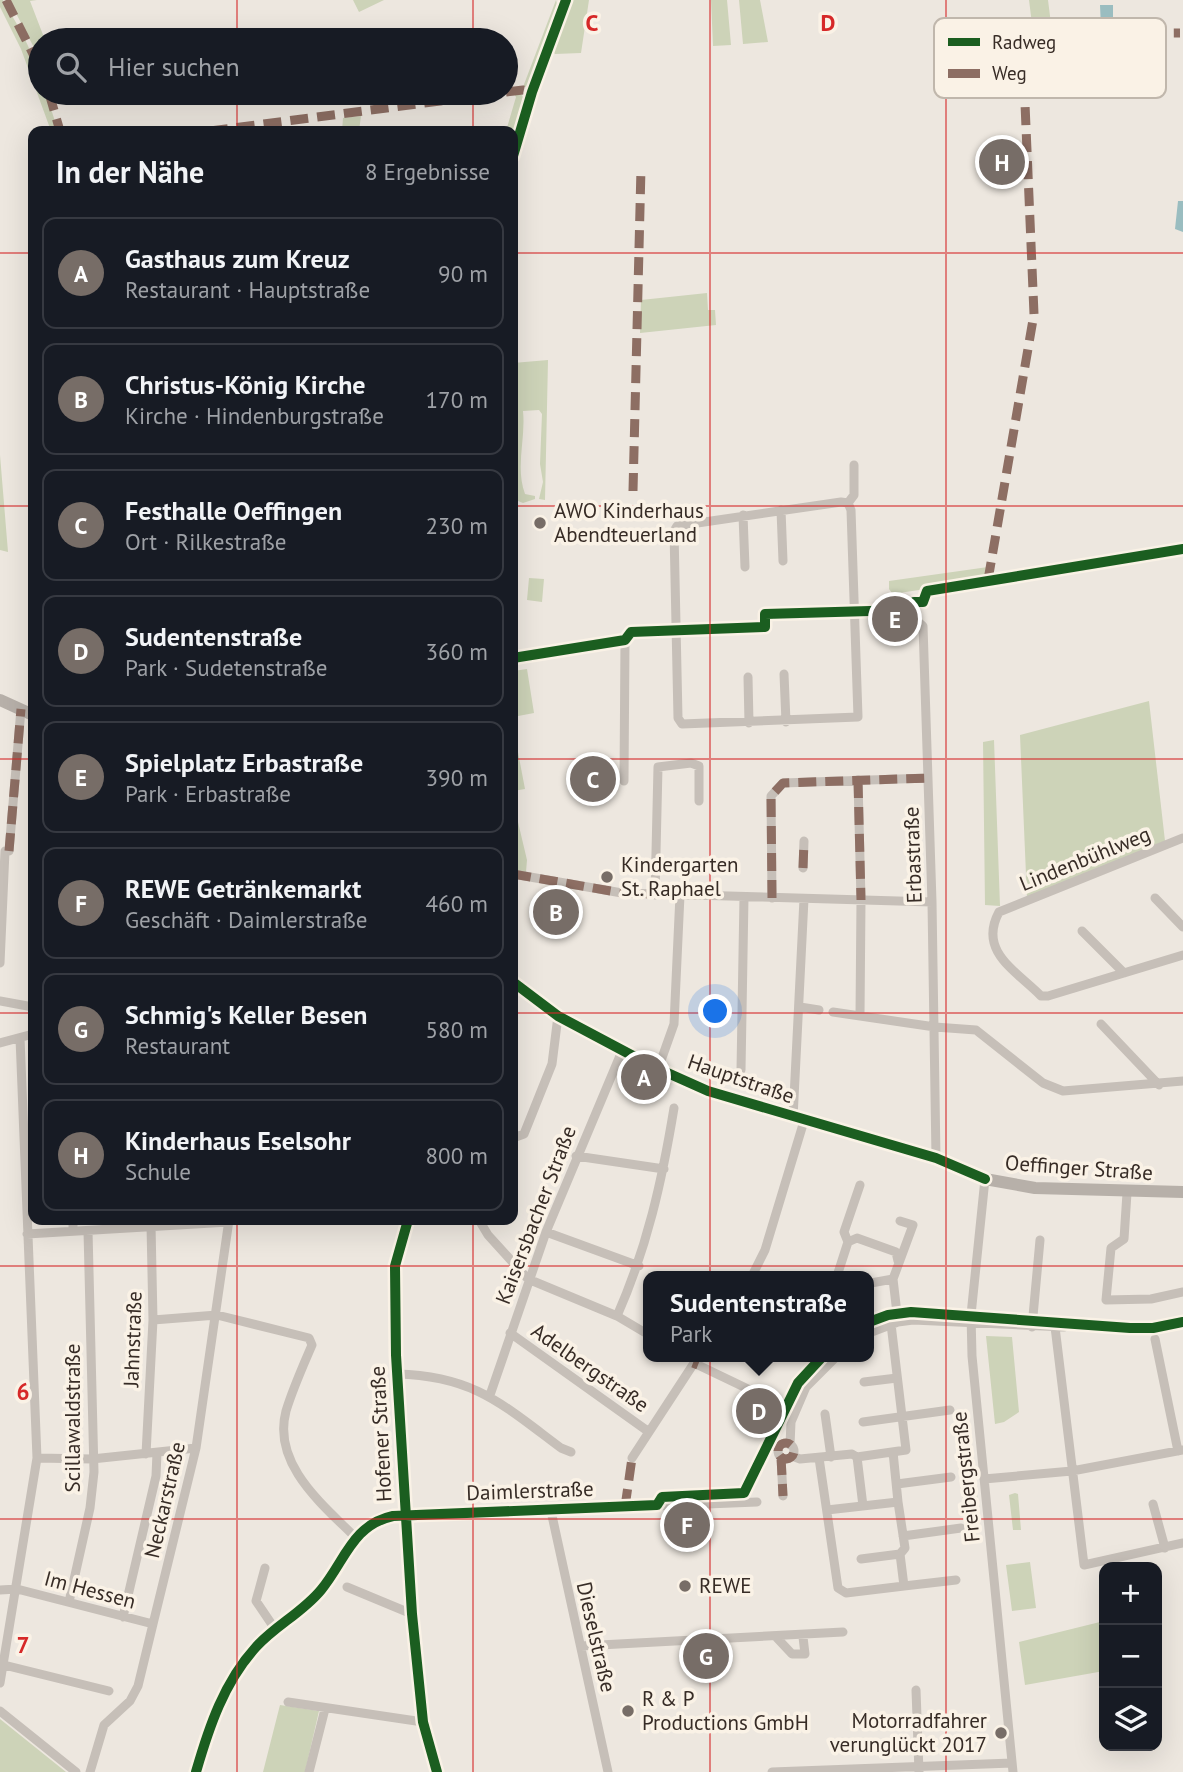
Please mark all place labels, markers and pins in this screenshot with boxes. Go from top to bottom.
pin: H [979,136,1025,188]
place label: AWO Kinderhaus Abendteuerland [554,497,704,548]
marker: AWO Kinderhaus Abendteuerland [532,515,548,531]
pin: E [872,593,918,645]
pin: C [570,753,616,805]
place label: Kindergarten St. Raphael [621,851,739,902]
marker: Kindergarten St. Raphael [599,869,615,885]
pin: B [533,886,579,938]
pin: A [621,1051,667,1103]
pin: D [736,1385,782,1437]
pin: F [664,1499,710,1551]
place label: REWE [699,1572,751,1599]
marker: REWE [677,1578,693,1594]
pin: G [683,1630,729,1682]
place label: R & P Productions GmbH [642,1685,809,1736]
marker: R & P Productions GmbH [620,1703,636,1719]
place label: Motorradfahrer verunglückt 2017 [830,1707,987,1758]
marker: Motorradfahrer verunglückt 2017 [993,1725,1009,1741]

